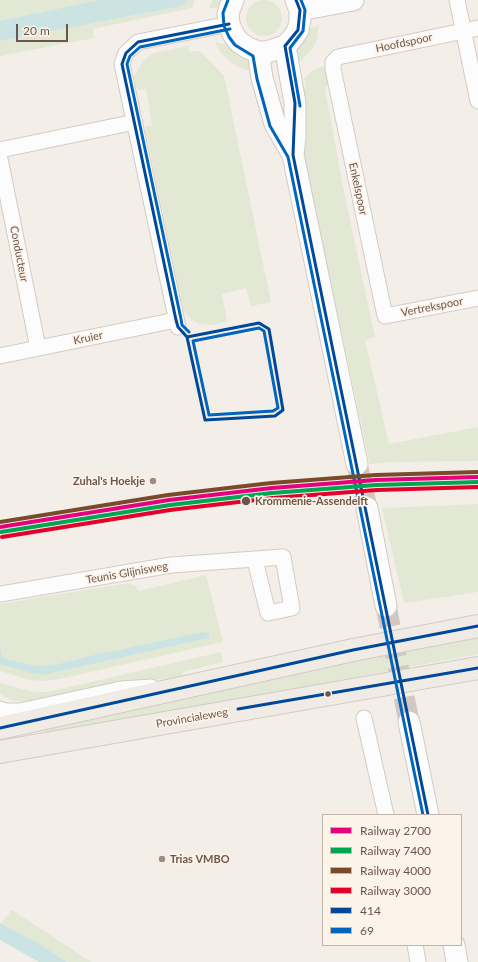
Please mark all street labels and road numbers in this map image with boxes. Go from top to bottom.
street label: Hoofdspoor [374,31,434,55]
street label: Enkelspoor [346,162,370,216]
street label: Conducteur [7,225,31,283]
street label: Vertrekspoor [400,295,464,319]
street label: Kruier [72,328,104,348]
street label: Teunis Glijnisweg [85,559,169,587]
street label: Provincialeweg [155,705,229,731]

